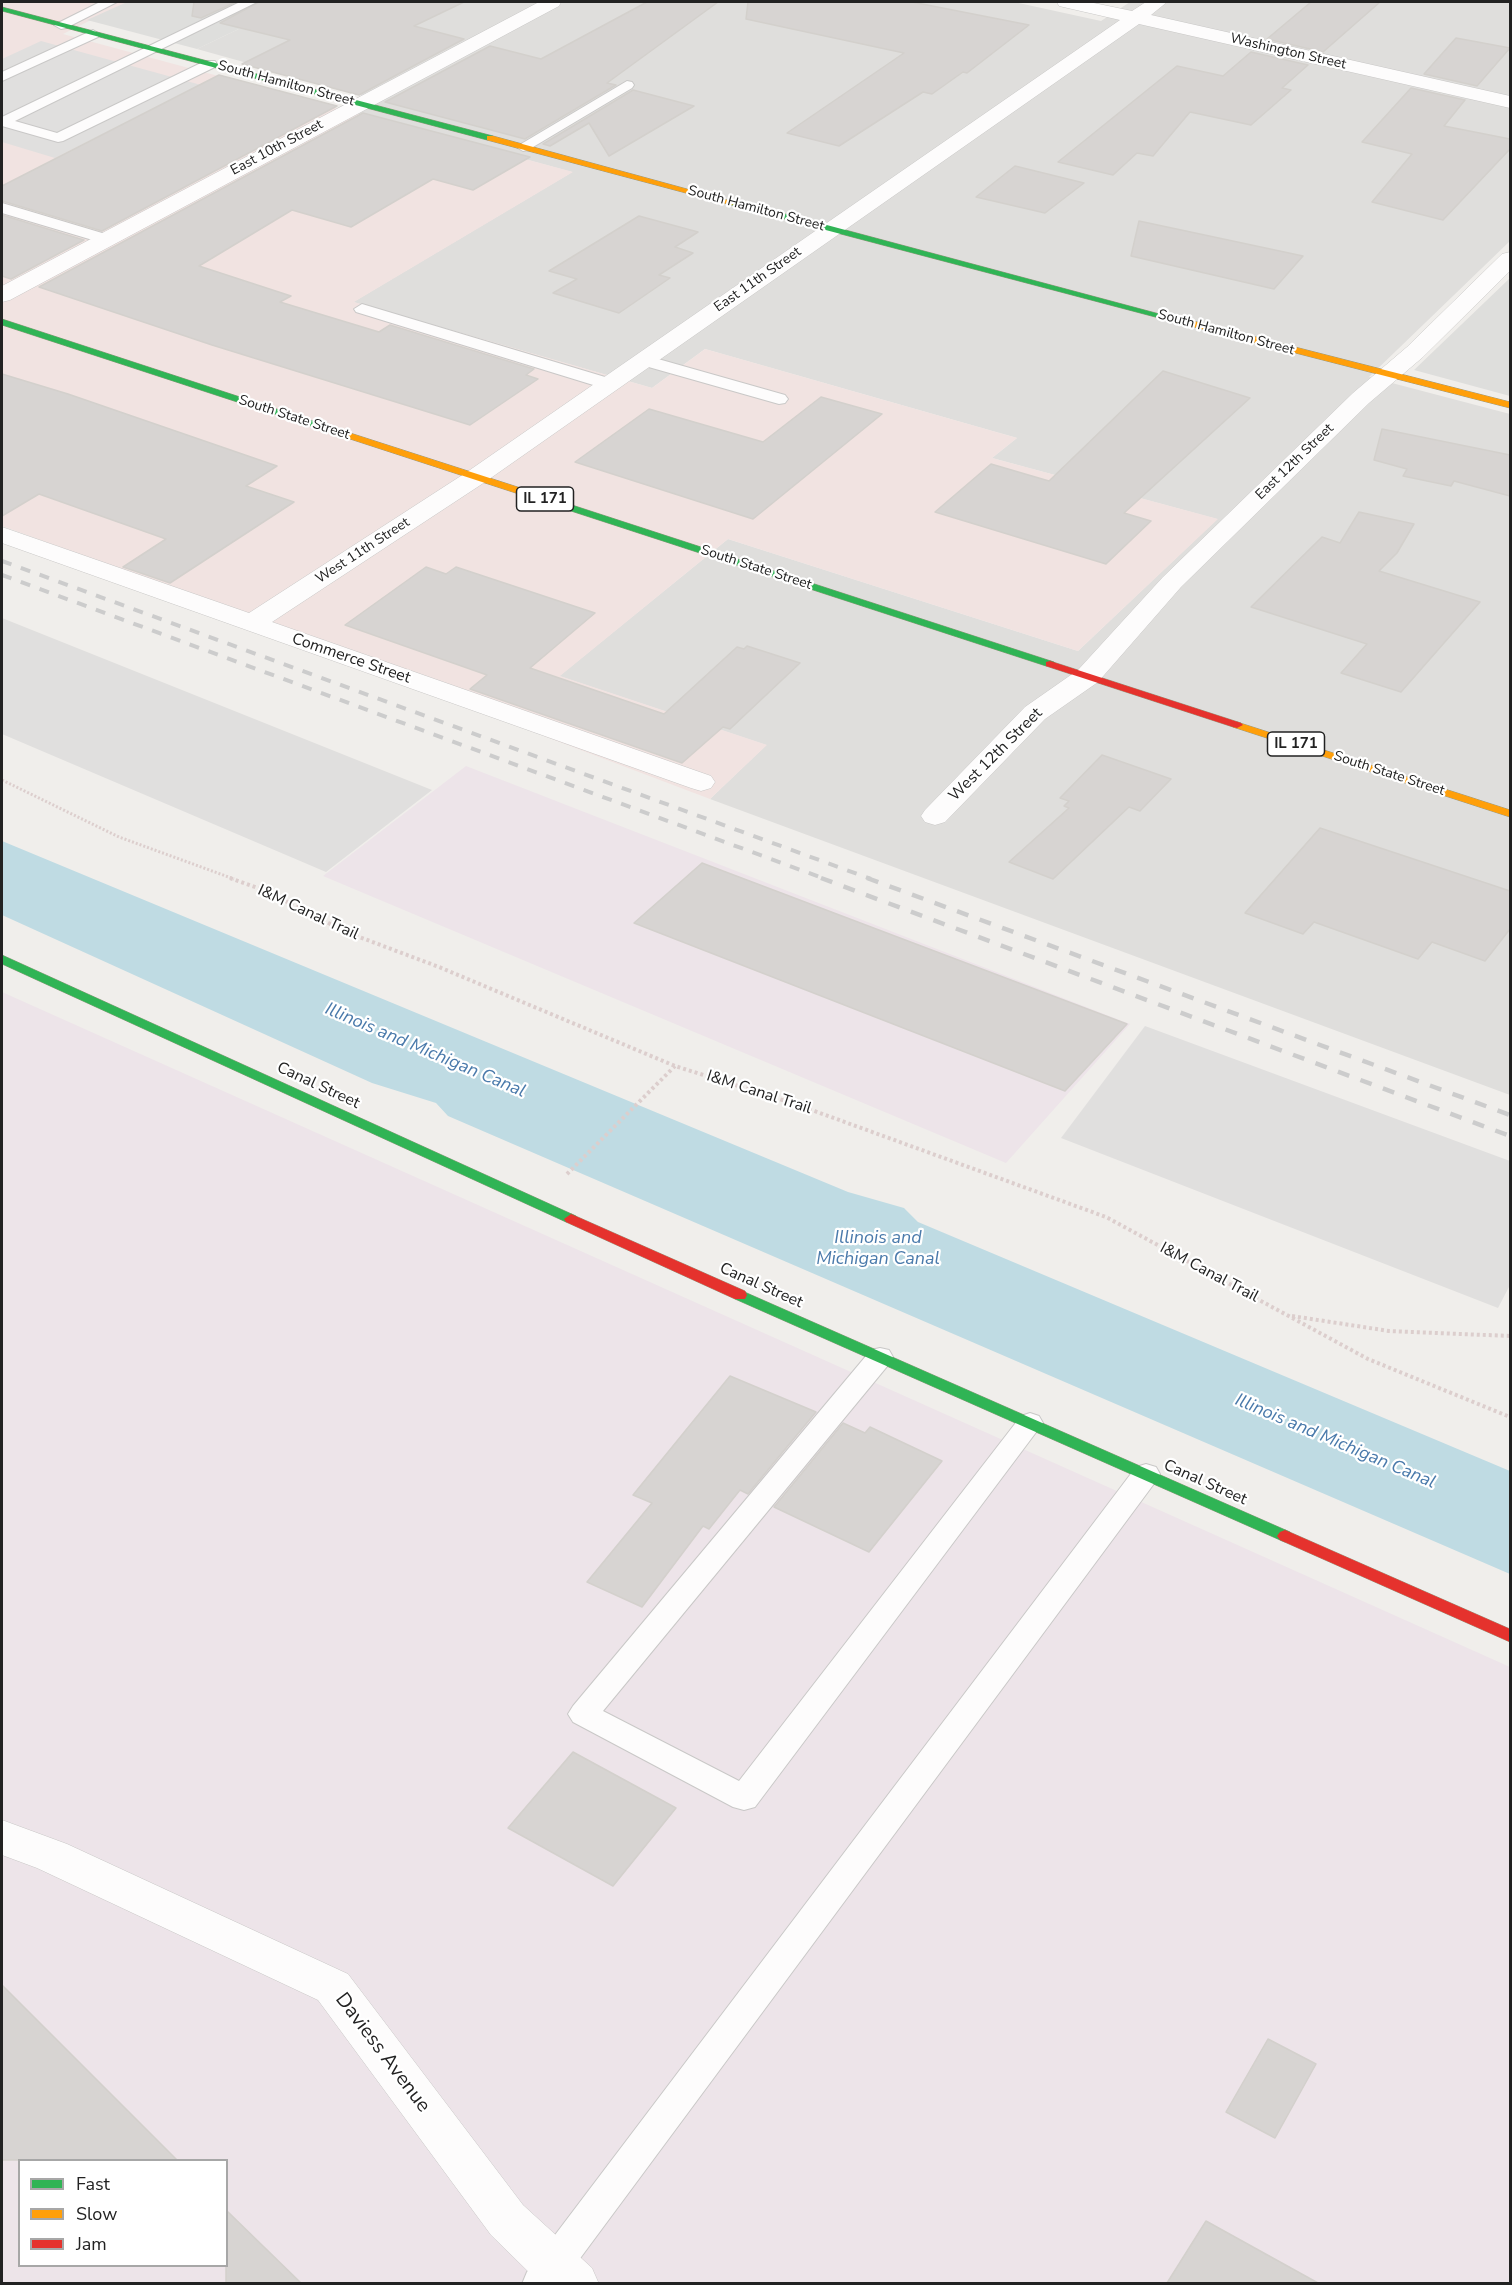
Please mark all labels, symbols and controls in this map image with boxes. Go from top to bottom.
street label: Washington Street [1228,30,1348,74]
street label: South Hamilton Street [216,58,356,110]
street label: East 10th Street [228,117,326,179]
street label: South Hamilton Street [686,183,826,235]
street label: East 11th Street [711,244,805,316]
street label: South Hamilton Street [1156,307,1296,359]
street label: South State Street [236,392,352,444]
street label: East 12th Street [1252,421,1338,503]
road number: IL 171 [516,487,574,511]
street label: West 11th Street [313,514,413,588]
street label: South State Street [698,542,814,594]
street label: Commerce Street [289,630,413,688]
street label: West 12th Street [945,704,1047,806]
road number: IL 171 [1268,732,1324,756]
street label: South State Street [1331,748,1447,800]
street label: I&M Canal Trail [254,881,362,945]
water label: Illinois and Michigan Canal [321,999,529,1103]
street label: Canal Street [274,1058,362,1114]
street label: I&M Canal Trail [704,1067,814,1119]
water label: Illinois and Michigan Canal [816,1228,940,1270]
street label: I&M Canal Trail [1156,1239,1262,1307]
street label: Canal Street [716,1259,806,1313]
water label: Illinois and Michigan Canal [1231,1390,1439,1494]
street label: Canal Street [1160,1456,1250,1510]
street label: Daviess Avenue [329,1989,435,2117]
legend [18,2159,228,2267]
text: Fast [76,2172,110,2196]
text: Slow [76,2202,117,2226]
text: Jam [76,2232,107,2256]

